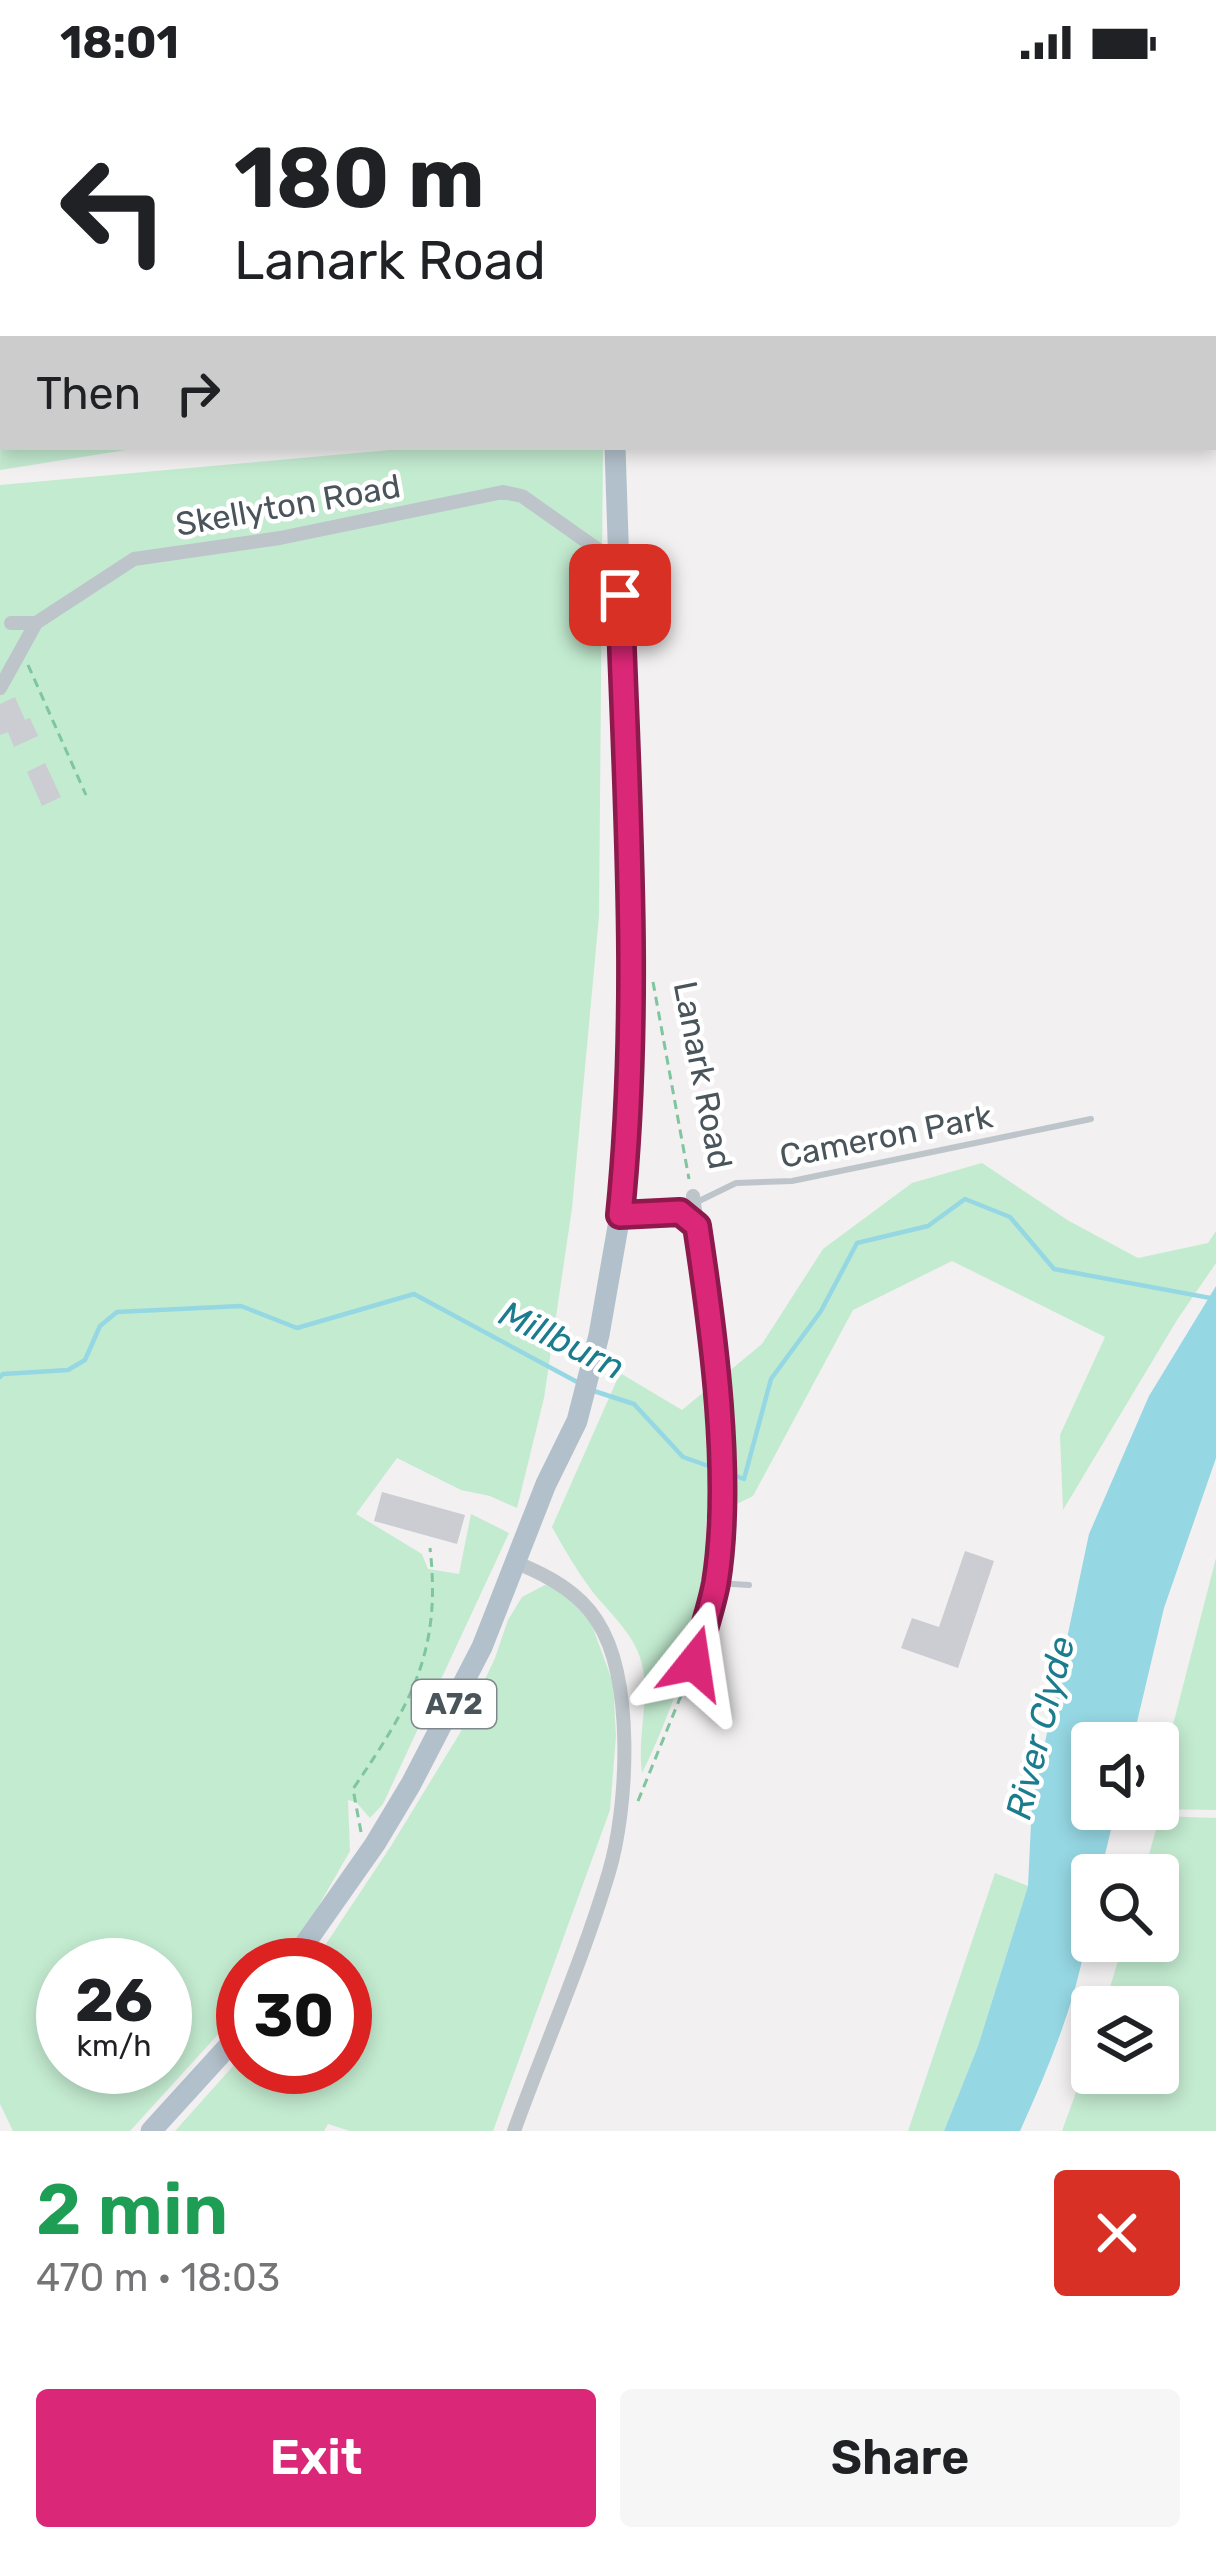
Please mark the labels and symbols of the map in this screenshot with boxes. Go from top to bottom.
street label: Skellyton Road [173,466,403,544]
pin [569,544,671,646]
street label: Lanark Road [666,978,740,1172]
street label: Cameron Park [776,1096,996,1176]
water label: Millburn [493,1291,631,1389]
position arrow [631,1600,757,1726]
water label: River Clyde [996,1632,1084,1824]
road number: A72 [412,1680,496,1728]
speed limit sign: 30 [216,1938,372,2094]

